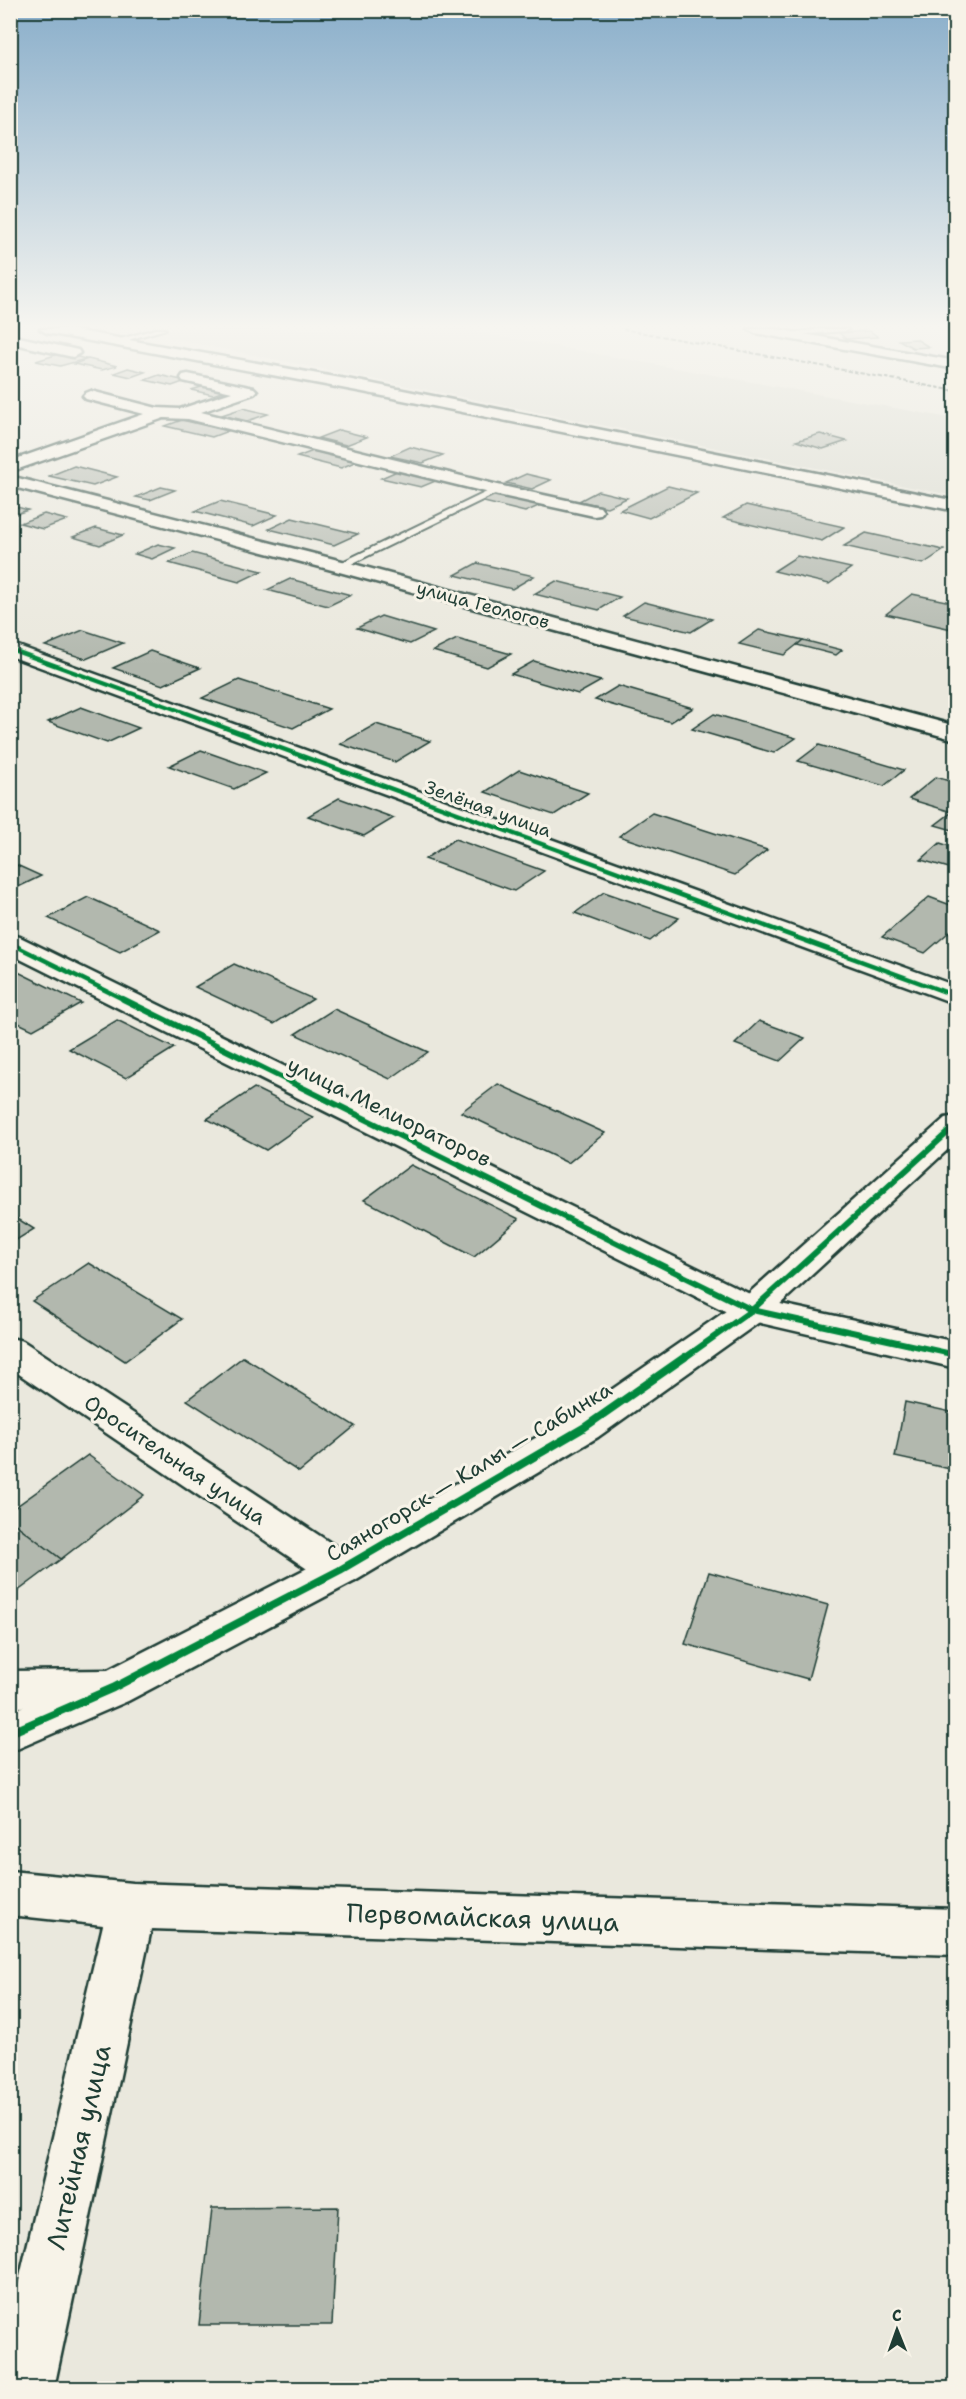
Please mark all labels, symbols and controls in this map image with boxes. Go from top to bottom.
street label: улица Геологов [414,576,552,634]
street label: Зелёная улица [421,775,555,843]
street label: улица Мелиораторов [283,1051,495,1173]
street label: Саяногорск — Калы — Сабинка [321,1375,617,1569]
street label: Оросительная улица [78,1389,272,1531]
street label: Первомайская улица [346,1895,620,1939]
street label: Литейная улица [37,2041,119,2253]
north arrow [867,2300,927,2360]
text: С [892,2305,902,2326]

